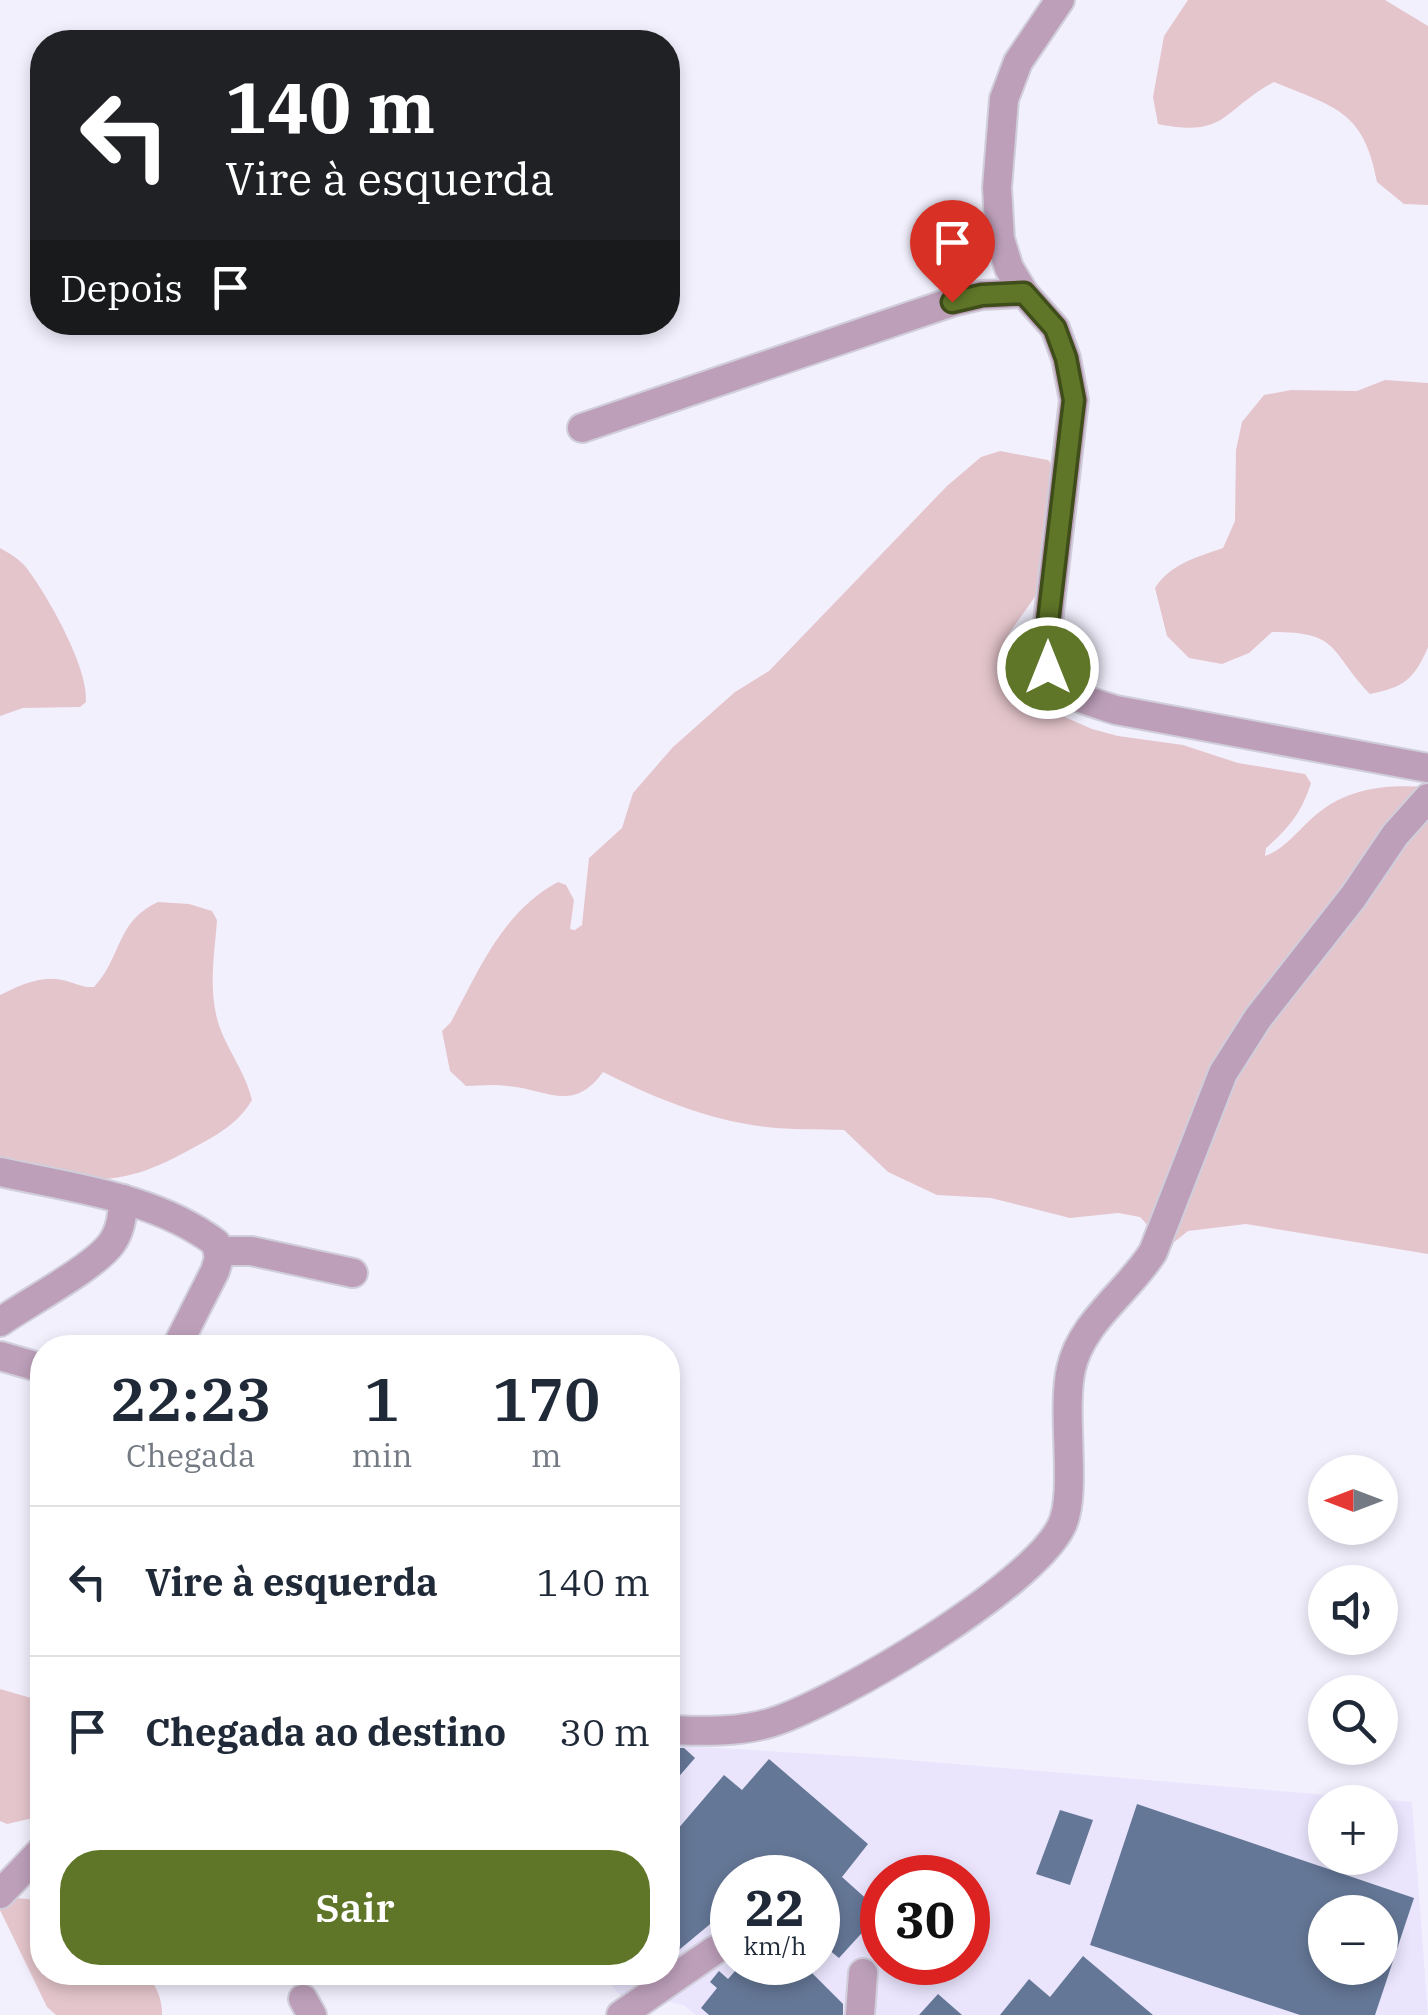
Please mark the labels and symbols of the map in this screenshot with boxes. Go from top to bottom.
pin [910,200,995,303]
position arrow [996,616,1100,720]
north arrow [1308,1455,1398,1545]
speed limit sign: 30 [860,1855,990,1985]

